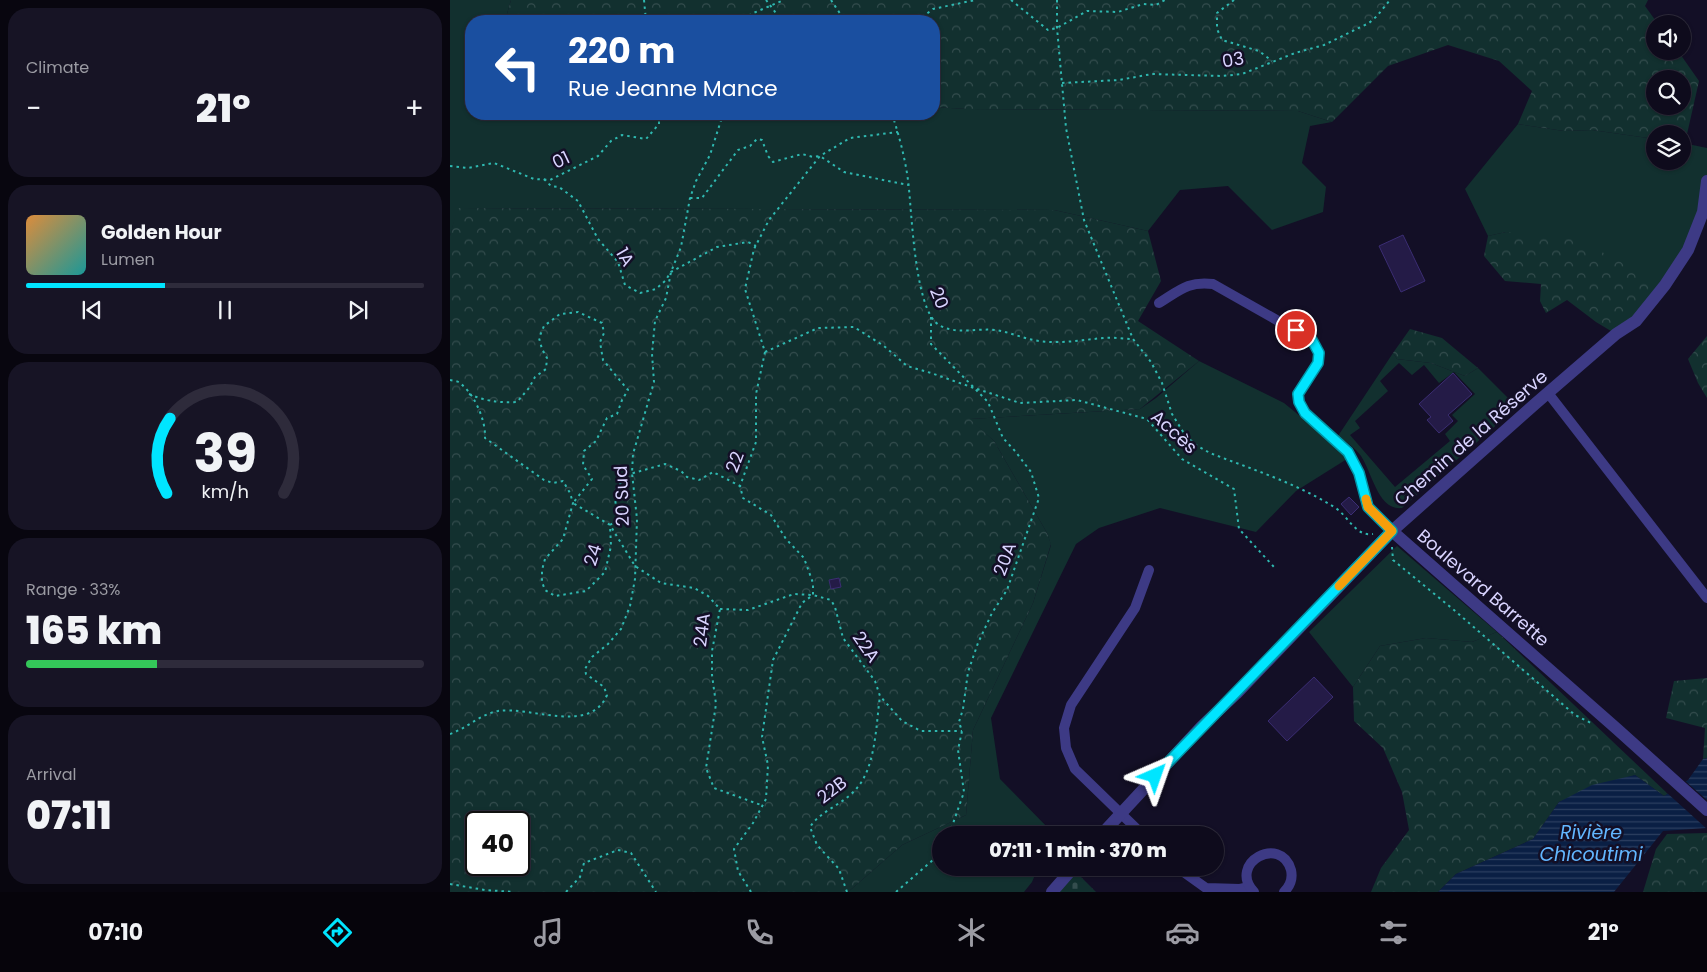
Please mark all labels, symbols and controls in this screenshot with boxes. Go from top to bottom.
map controls [1646,15,1691,170]
button: sound [1646,15,1691,60]
text: 220 m [568,26,675,75]
icon: left [485,35,550,100]
street label: 03 [1220,45,1246,74]
text: Climate [26,56,89,79]
button: search [1646,70,1691,115]
text: Rue Jeanne Mance [568,73,778,104]
text: 21° [196,82,250,135]
text: − [26,89,41,128]
text: + [405,89,424,128]
button: layers [1646,125,1691,170]
street label: 01 [548,145,574,175]
text: Golden Hour [101,219,222,246]
street label: 1A [610,243,641,271]
text: Lumen [101,248,155,271]
street label: 20 [924,283,955,313]
icon: previous [78,296,106,324]
icon: pause [211,296,239,324]
icon: next [344,296,372,324]
pin [1275,309,1317,351]
icon: arrive [1282,316,1310,344]
street label: Chemin de la Réserve [1388,364,1553,511]
street label: Accès [1146,404,1203,459]
text: 39 [193,417,257,490]
street label: 22 [719,448,750,476]
street label: 20 Sud [608,465,635,527]
text: km/h [201,479,249,504]
street label: Boulevard Barrette [1412,523,1555,652]
street label: 20A [987,539,1022,579]
street label: 24 [577,541,608,569]
text: Range · 33% [26,578,120,601]
text: 165 km [26,604,162,657]
street label: 24A [687,612,716,648]
street label: 22A [847,626,886,667]
position arrow [1128,749,1180,801]
text: Arrival [26,763,76,786]
street label: 22B [811,770,852,809]
text: 07:11 [26,789,112,842]
speed limit sign: 40 [465,811,530,876]
water label: Rivière Chicoutimi [1539,819,1643,868]
text: 07:11 · 1 min · 370 m [989,837,1167,864]
icon: directions [320,915,355,950]
icon: music [531,915,566,950]
icon: phone [742,915,777,950]
icon: climate [954,915,989,950]
icon: car [1165,915,1200,950]
icon: filters [1376,915,1411,950]
text: 07:10 [88,917,143,948]
text: 21° [1588,917,1619,948]

